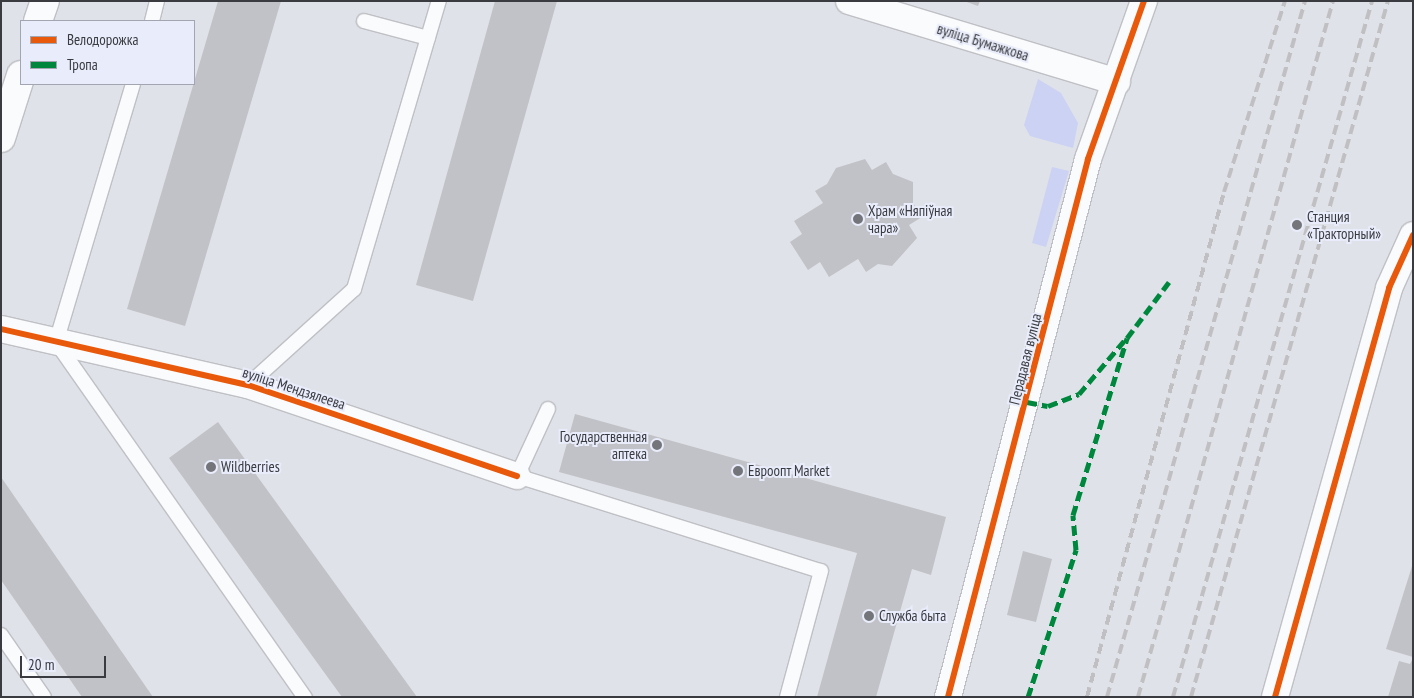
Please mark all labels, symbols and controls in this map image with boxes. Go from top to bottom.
street label: вуліца Бумажкова [935,19,1031,65]
legend [20,20,195,85]
text: Велодорожка [67,30,138,49]
text: Тропа [67,55,98,74]
place label: Храм «Няпіўная чара» [868,201,952,236]
place label: Станция «Тракторный» [1307,207,1381,242]
marker: Храм «Няпіўная чара» [852,213,864,225]
marker: Станция «Тракторный» [1291,219,1303,231]
street label: Перадавая вуліца [1005,311,1045,407]
street label: вуліца Мендзялеева [240,363,348,413]
place label: Государственная аптека [560,427,647,462]
marker: Государственная аптека [651,439,663,451]
place label: Wildberries [221,458,280,476]
marker: Wildberries [205,461,217,473]
place label: Евроопт Market [748,462,830,480]
marker: Евроопт Market [732,465,744,477]
place label: Служба быта [879,607,946,625]
marker: Служба быта [863,610,875,622]
scale bar [22,646,109,678]
text: 20 m [28,655,54,674]

